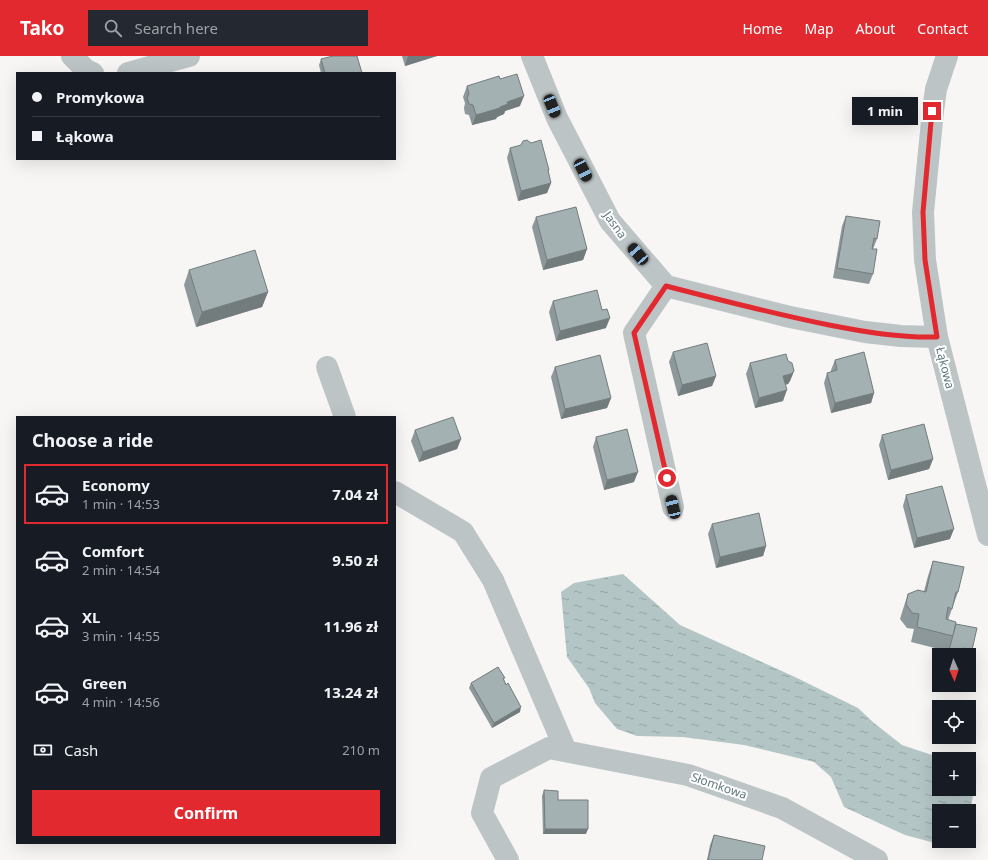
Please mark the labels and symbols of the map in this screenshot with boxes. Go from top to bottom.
car [542,93,562,119]
callout: 1 min [852,97,918,125]
route end [923,102,941,120]
car [572,157,594,183]
street label: Jasna [599,207,631,242]
car [626,241,650,267]
street label: Łąkowa [932,345,959,391]
route start [658,469,676,487]
car [664,494,682,520]
north arrow [932,648,976,692]
street label: Słomkowa [689,768,749,803]

